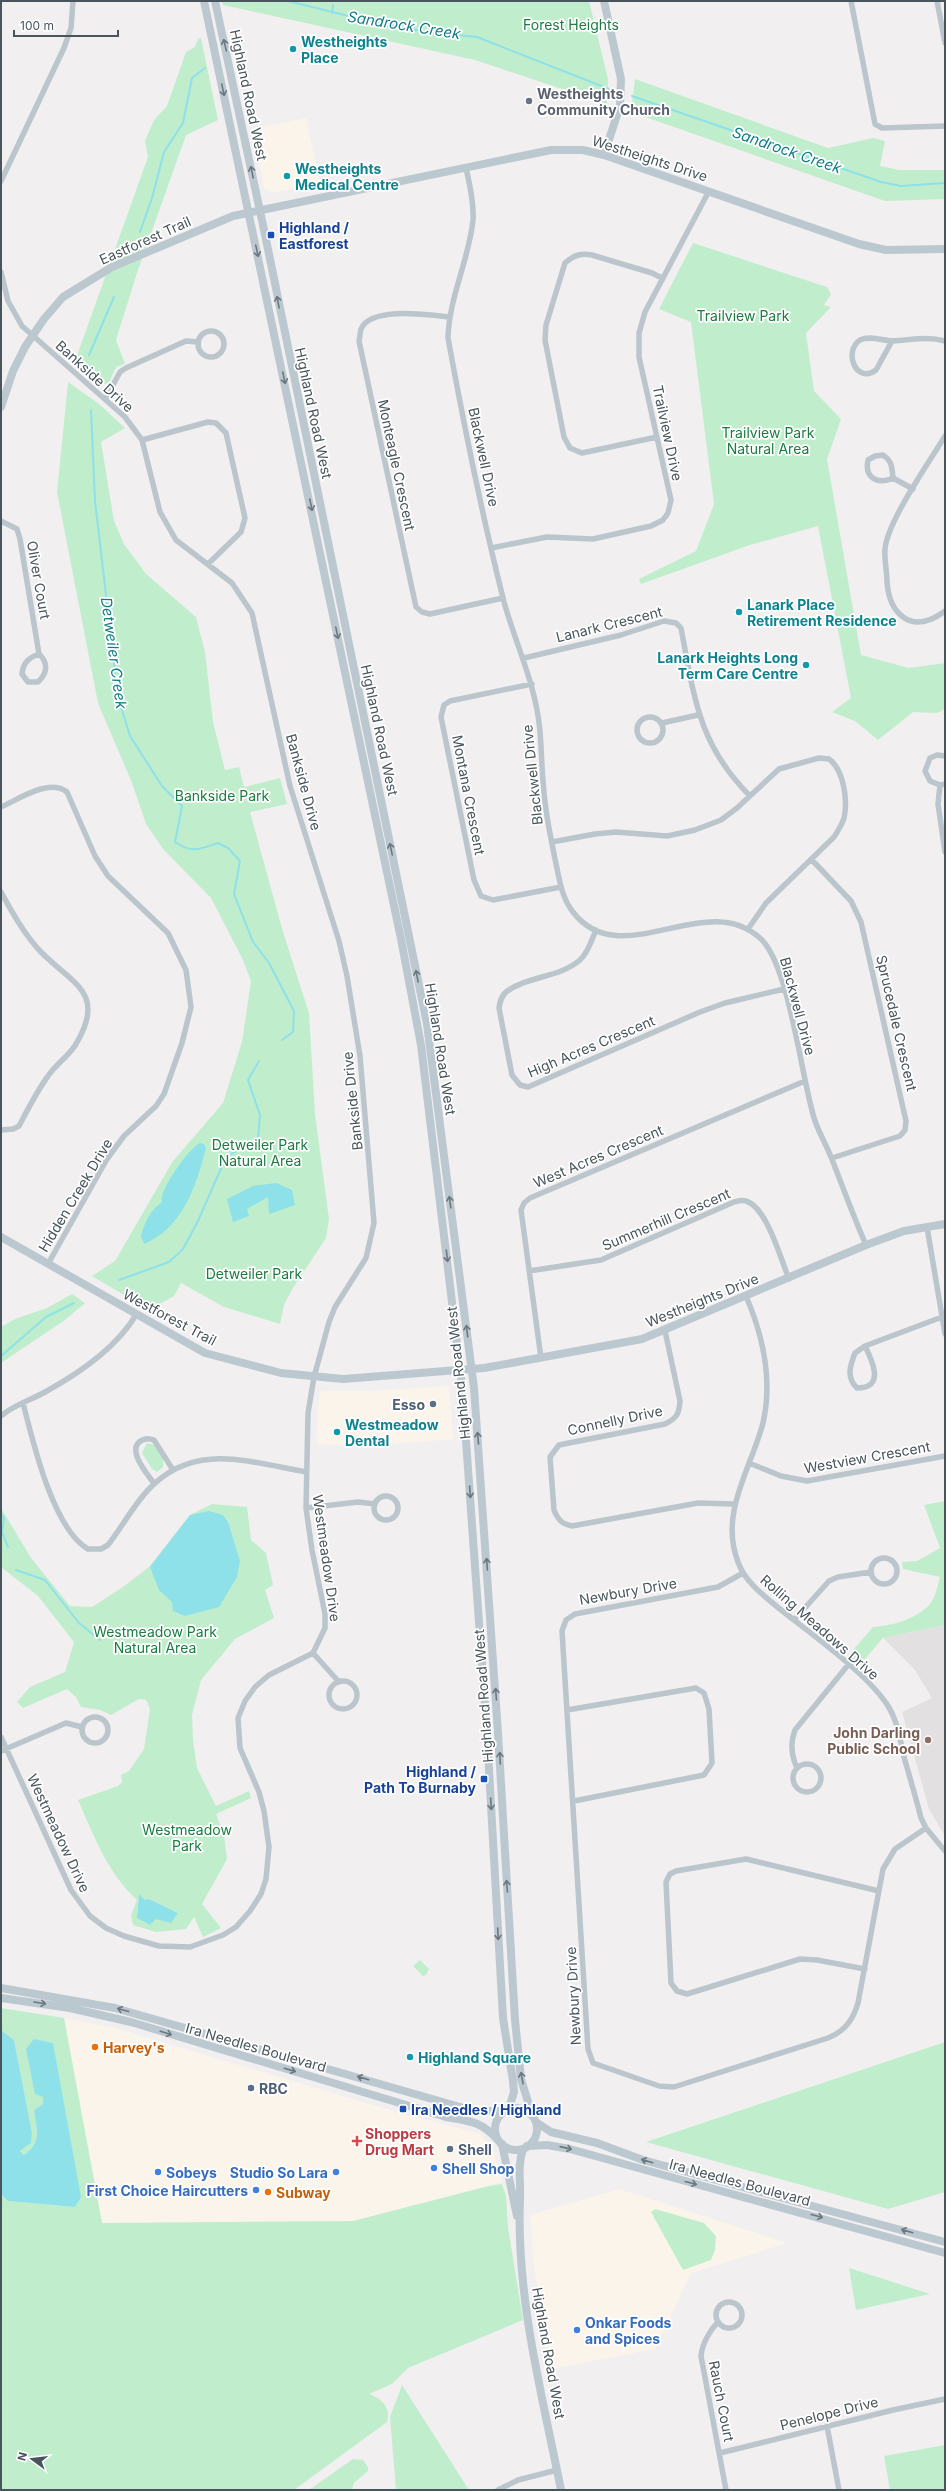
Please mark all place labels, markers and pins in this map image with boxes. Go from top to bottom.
place label: Westheights Place [301,33,388,66]
marker: Westheights Place [288,44,298,54]
place label: Westheights Community Church [537,85,670,118]
marker: Westheights Community Church [524,96,534,106]
place label: Westheights Medical Centre [295,160,399,193]
marker: Westheights Medical Centre [282,171,292,181]
place label: Highland / Eastforest [279,219,350,252]
marker: Highland / Eastforest [266,230,276,240]
place label: Lanark Place Retirement Residence [747,596,897,629]
marker: Lanark Place Retirement Residence [734,607,744,617]
place label: Lanark Heights Long Term Care Centre [657,649,798,682]
marker: Lanark Heights Long Term Care Centre [801,660,811,670]
place label: Esso [392,1396,425,1413]
marker: Esso [428,1399,438,1409]
place label: Westmeadow Dental [345,1416,439,1449]
marker: Westmeadow Dental [332,1427,342,1437]
place label: John Darling Public School [827,1724,920,1757]
marker: John Darling Public School [923,1735,933,1745]
place label: Highland / Path To Burnaby [364,1763,477,1796]
marker: Highland / Path To Burnaby [479,1774,489,1784]
place label: Harvey's [103,2039,165,2056]
marker: Harvey's [90,2042,100,2052]
place label: Highland Square [418,2049,531,2066]
marker: Highland Square [405,2052,415,2062]
place label: RBC [259,2080,288,2097]
marker: RBC [246,2083,256,2093]
place label: Ira Needles / Highland [411,2101,561,2118]
marker: Ira Needles / Highland [398,2104,408,2114]
place label: Shoppers Drug Mart [365,2125,434,2158]
marker: Shoppers Drug Mart [352,2136,362,2146]
place label: Shell [458,2141,492,2158]
marker: Shell [445,2144,455,2154]
place label: Shell Shop [442,2160,515,2177]
marker: Shell Shop [429,2163,439,2173]
place label: Sobeys [166,2164,217,2181]
place label: Studio So Lara [230,2164,328,2181]
marker: Sobeys [153,2167,163,2177]
marker: Studio So Lara [331,2167,341,2177]
place label: First Choice Haircutters [86,2182,248,2199]
place label: Subway [276,2184,331,2201]
marker: First Choice Haircutters [251,2185,261,2195]
marker: Subway [263,2187,273,2197]
place label: Onkar Foods and Spices [585,2314,672,2347]
marker: Onkar Foods and Spices [572,2325,582,2335]

